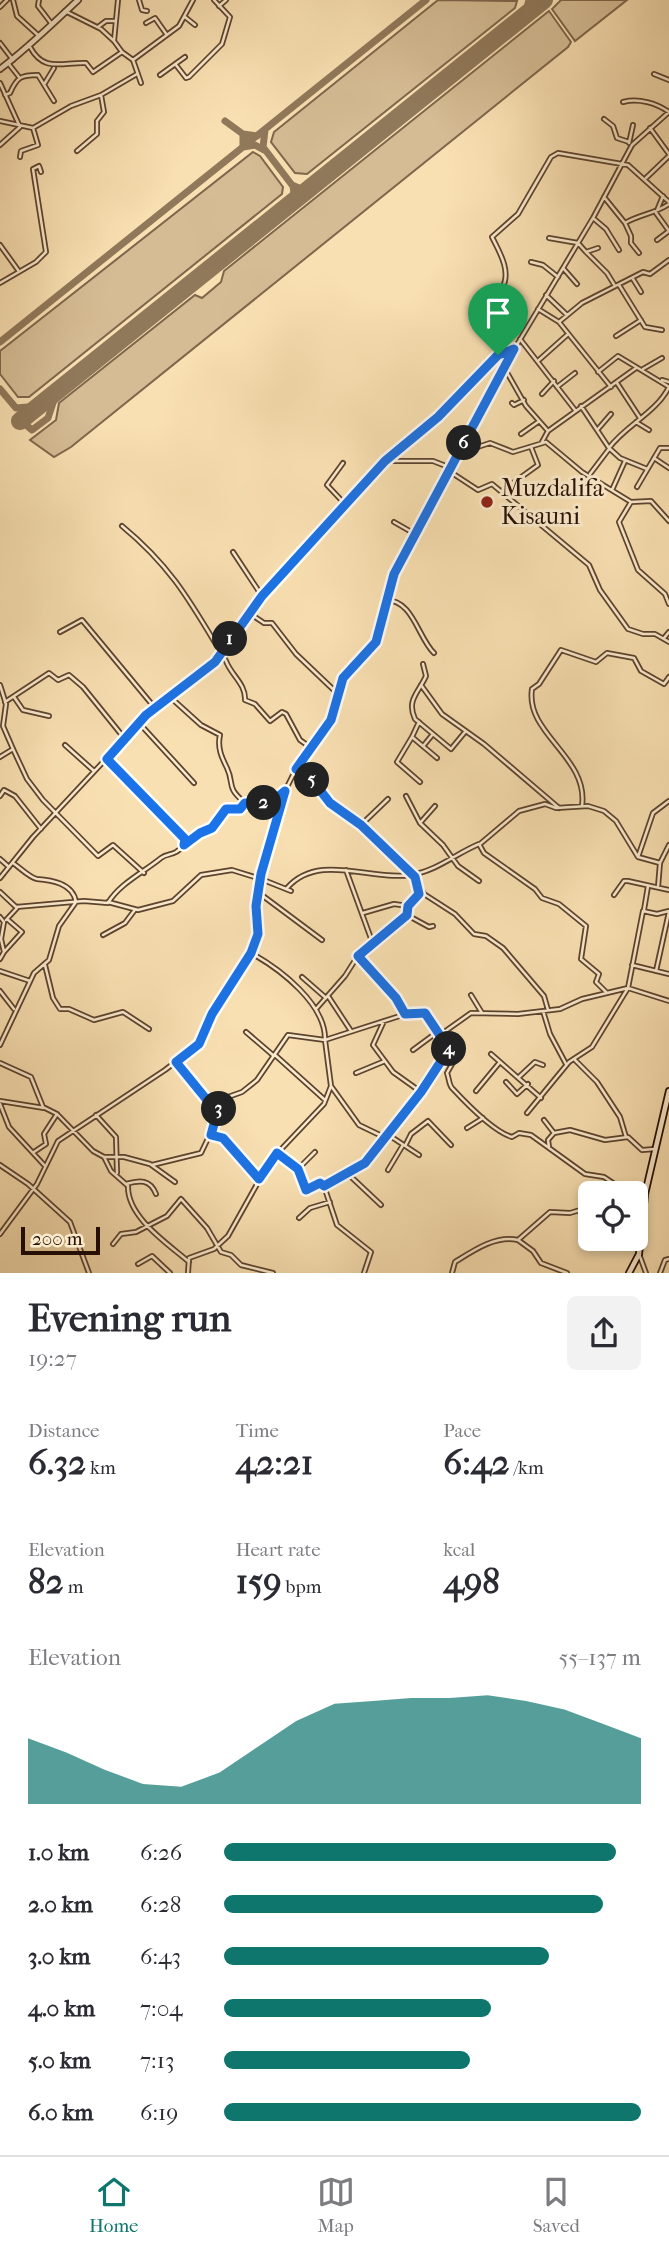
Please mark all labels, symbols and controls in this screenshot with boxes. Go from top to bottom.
pin [468,283,528,355]
icon: arrive [479,294,517,332]
pin: 6 [447,426,482,460]
text: 6 [458,431,469,453]
place label: Muzdalifa Kisauni [501,474,605,530]
marker: Muzdalifa Kisauni [479,494,495,510]
pin: 1 [212,622,247,656]
text: 1 [226,627,233,649]
pin: 5 [294,762,330,798]
text: 5 [307,768,316,790]
pin: 2 [246,786,282,820]
text: 2 [259,791,268,813]
pin: 4 [432,1032,466,1066]
text: 4 [443,1037,454,1059]
pin: 3 [202,1092,236,1126]
text: 3 [215,1097,222,1119]
map controls [578,1181,648,1251]
button: locate [578,1181,648,1251]
scale bar [21,1224,100,1256]
text: 200 m [32,1228,83,1250]
text: Evening run [28,1296,231,1341]
button: share [567,1296,641,1370]
text: 19:27 [28,1345,77,1372]
text: Distance [28,1420,99,1442]
text: Time [236,1420,279,1442]
text: Pace [443,1420,481,1442]
text: 6.32 [28,1442,86,1483]
text: 42:21 [236,1442,313,1483]
text: 6:42 [443,1442,509,1483]
text: km [86,1457,116,1479]
text: /km [509,1457,544,1479]
text: Elevation [28,1539,105,1561]
text: Heart rate [236,1539,321,1561]
text: kcal [443,1539,475,1561]
text: 82 [28,1561,64,1602]
text: 159 [236,1561,282,1602]
text: 498 [443,1561,500,1602]
text: m [64,1576,83,1598]
text: bpm [282,1576,322,1598]
text: Elevation [28,1644,121,1671]
text: 55–137 m [558,1644,641,1671]
text: 1.0 km [28,1839,89,1866]
text: 6:26 [140,1839,182,1866]
text: 2.0 km [28,1891,93,1918]
text: 6:28 [140,1891,181,1918]
text: 3.0 km [28,1943,90,1970]
text: 6:43 [140,1943,181,1970]
text: 4.0 km [28,1995,95,2022]
text: 7:04 [140,1995,183,2022]
text: 5.0 km [28,2047,91,2074]
text: 7:13 [140,2047,174,2074]
text: 6.0 km [28,2099,93,2126]
text: 6:19 [140,2099,178,2126]
tab: Home [89,2173,139,2237]
tab: Map [317,2173,355,2237]
tab: Saved [533,2173,580,2237]

